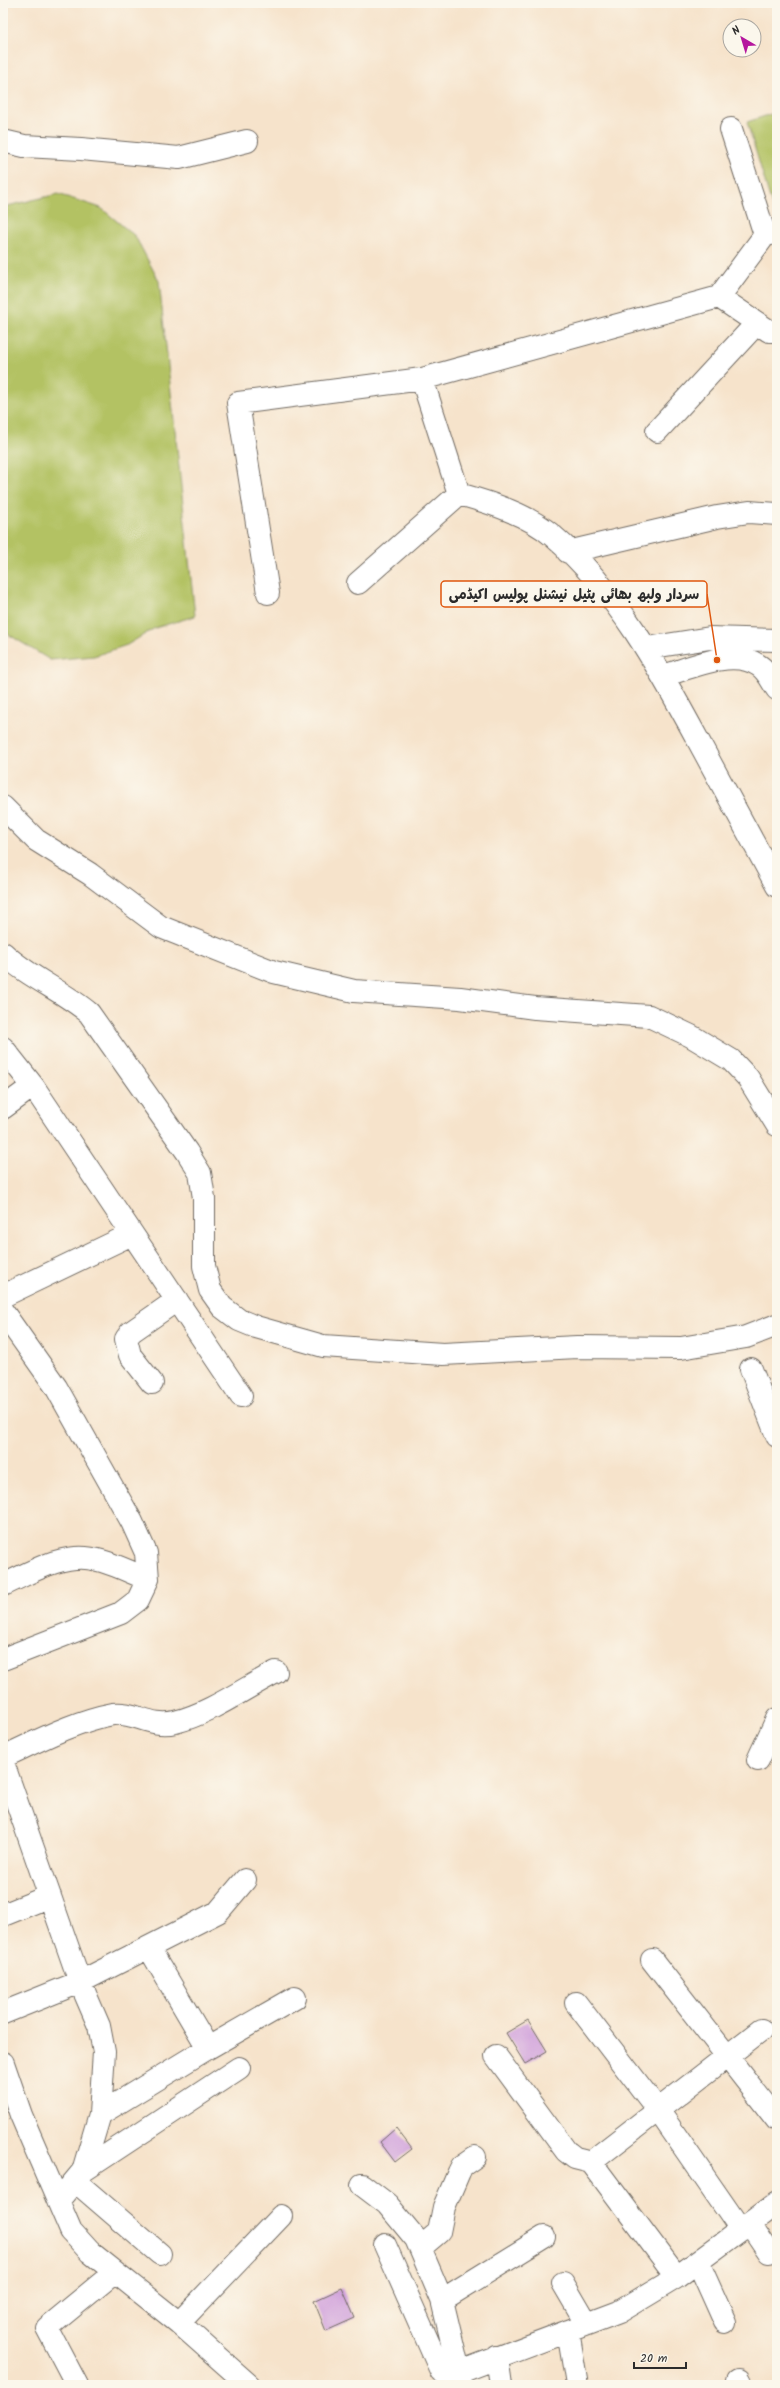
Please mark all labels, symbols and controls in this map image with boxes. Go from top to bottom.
north arrow [722,18,762,58]
text: N [728,22,745,40]
callout: سردار ولبھ بھائی پٹیل نیشنل پولیس اکیڈمی [441,581,707,607]
text: سردار ولبھ بھائی پٹیل نیشنل پولیس اکیڈمی [449,584,699,606]
scale bar [634,2344,686,2370]
text: 20 m [640,2349,668,2368]

